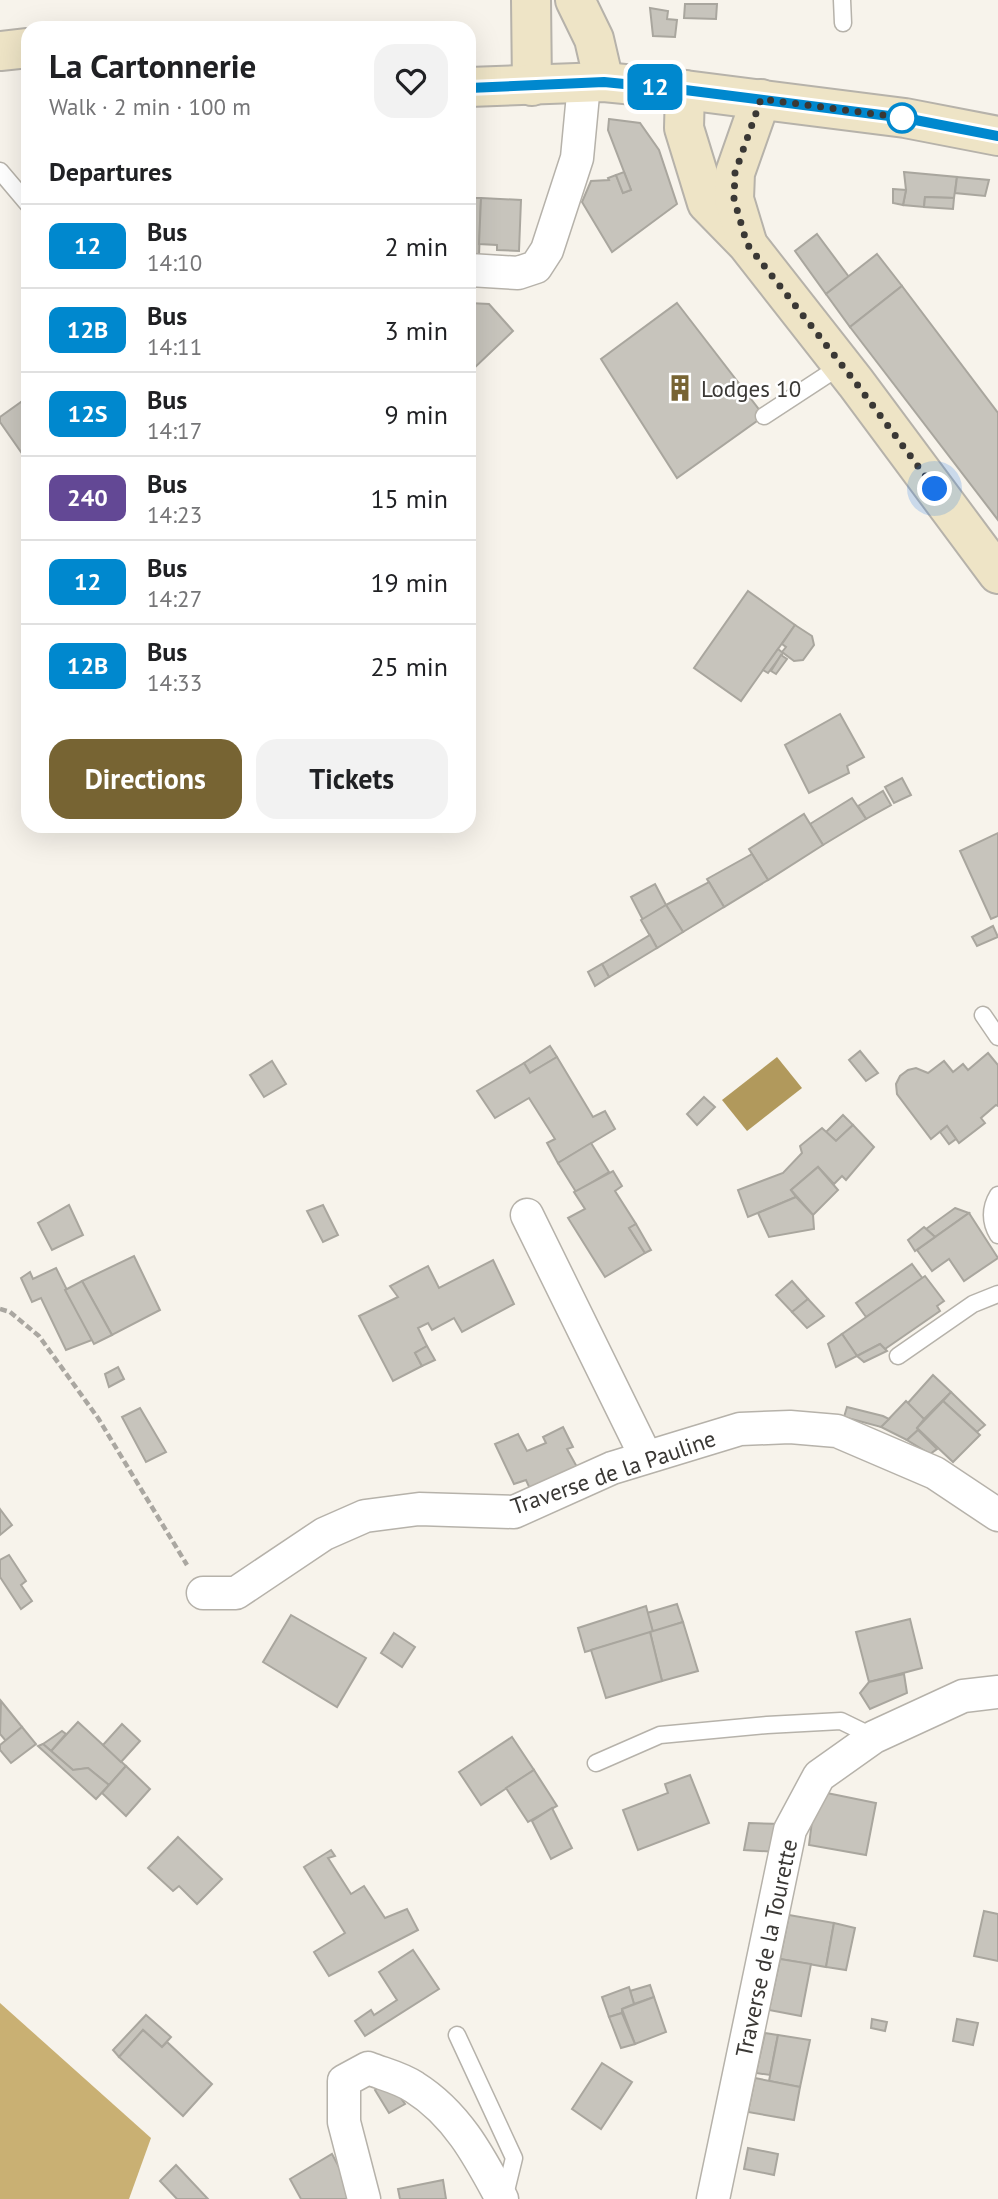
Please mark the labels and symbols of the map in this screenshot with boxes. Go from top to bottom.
line badge: 12 [624,64,686,110]
unlabelled marker [887,103,917,133]
building icon: Lodges 10 [665,373,695,403]
place label: Lodges 10 [701,374,801,403]
your location [917,471,952,506]
street label: Traverse de la Pauline [507,1423,719,1521]
street label: Traverse de la Tourette [729,1836,803,2060]

